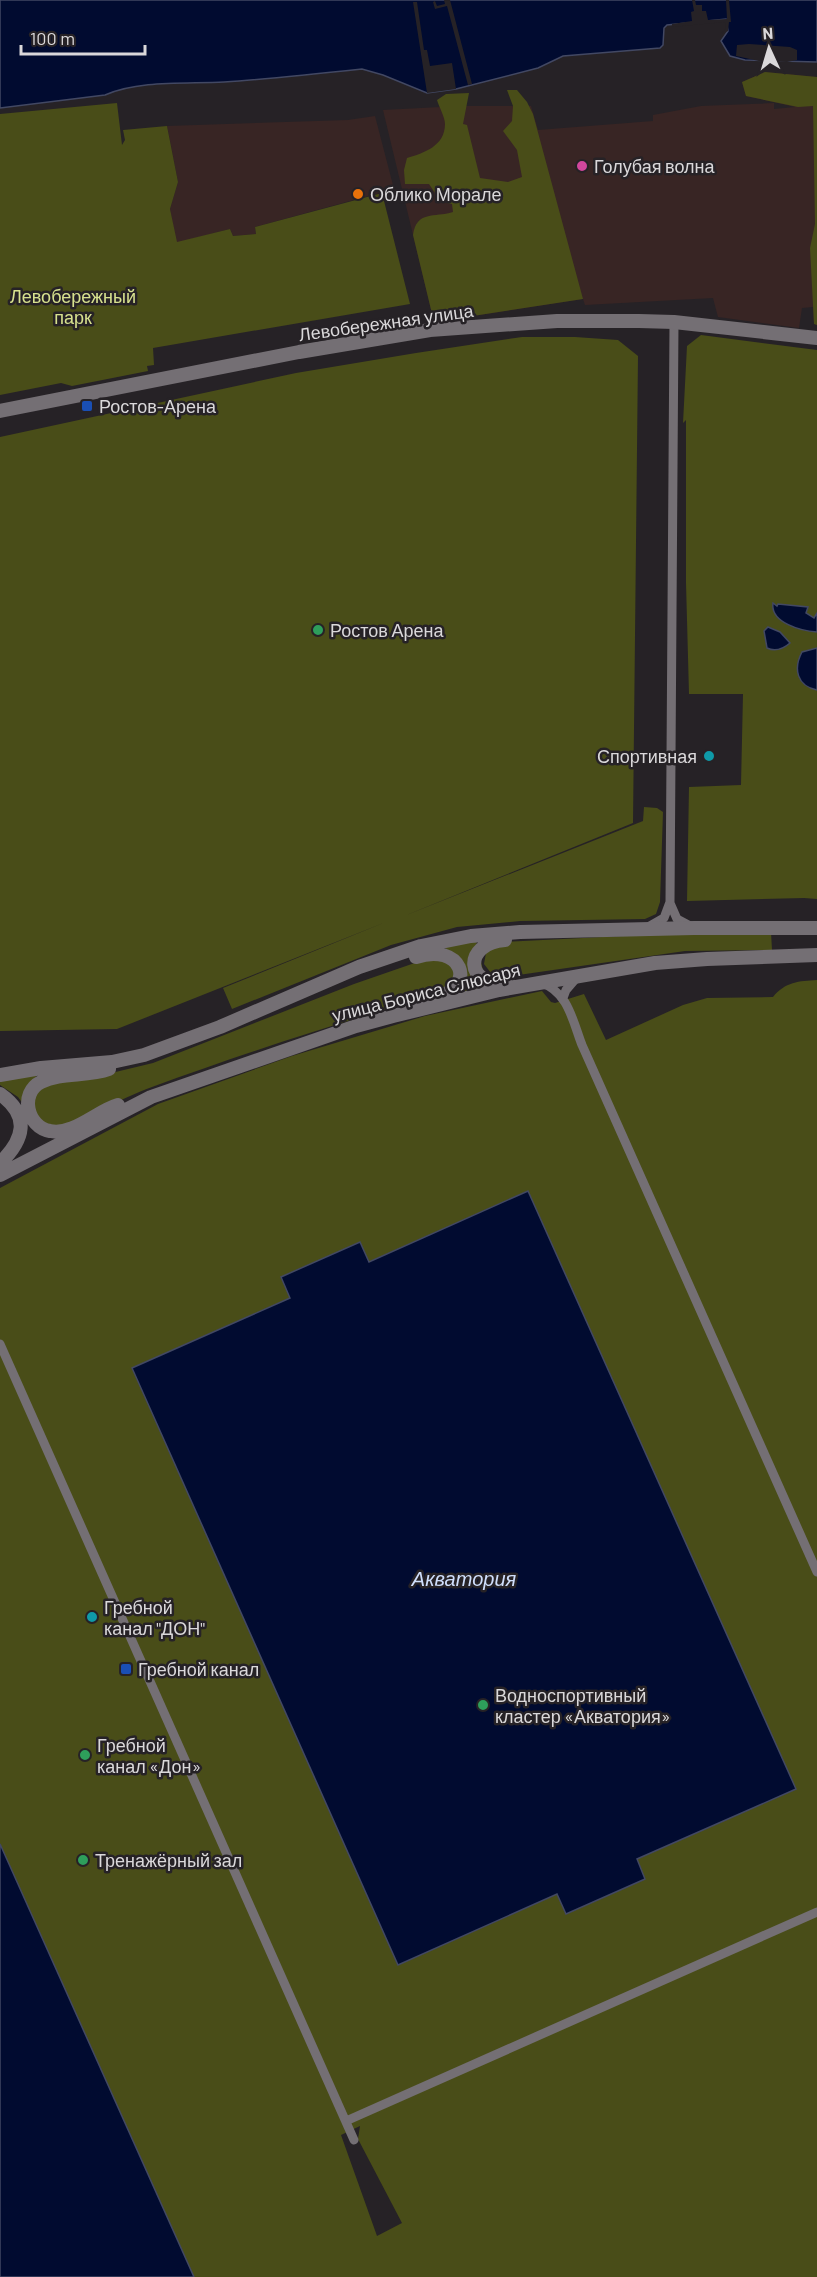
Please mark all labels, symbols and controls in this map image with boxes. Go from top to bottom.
scale bar [21,18,146,56]
north arrow [739,18,799,78]
text: N [762,23,774,42]
text: 100 m [30,27,75,49]
place label: Голубая волна [594,155,716,177]
marker: Голубая волна [575,159,589,173]
place label: Облико Морале [370,183,502,205]
marker: Облико Морале [351,187,365,201]
park label: Левобережный парк [10,285,136,328]
street label: Левобережная улица [297,299,476,345]
place label: Ростов-Арена [99,395,217,417]
marker: Ростов-Арена [80,399,94,413]
place label: Ростов Арена [330,619,444,641]
marker: Ростов Арена [311,623,325,637]
place label: Спортивная [597,745,697,767]
marker: Спортивная [702,749,716,763]
street label: улица Бориса Слюсаря [330,958,522,1026]
water label: Акватория [411,1566,517,1590]
place label: Гребной канал "ДОН" [104,1596,205,1639]
marker: Гребной канал "ДОН" [85,1610,99,1624]
place label: Гребной канал [138,1658,259,1680]
marker: Гребной канал [119,1662,133,1676]
place label: Водноспортивный кластер «Акватория» [495,1684,670,1727]
marker: Водноспортивный кластер «Акватория» [476,1698,490,1712]
place label: Гребной канал «Дон» [97,1734,201,1777]
marker: Гребной канал «Дон» [78,1748,92,1762]
place label: Тренажёрный зал [95,1849,242,1871]
marker: Тренажёрный зал [76,1853,90,1867]

